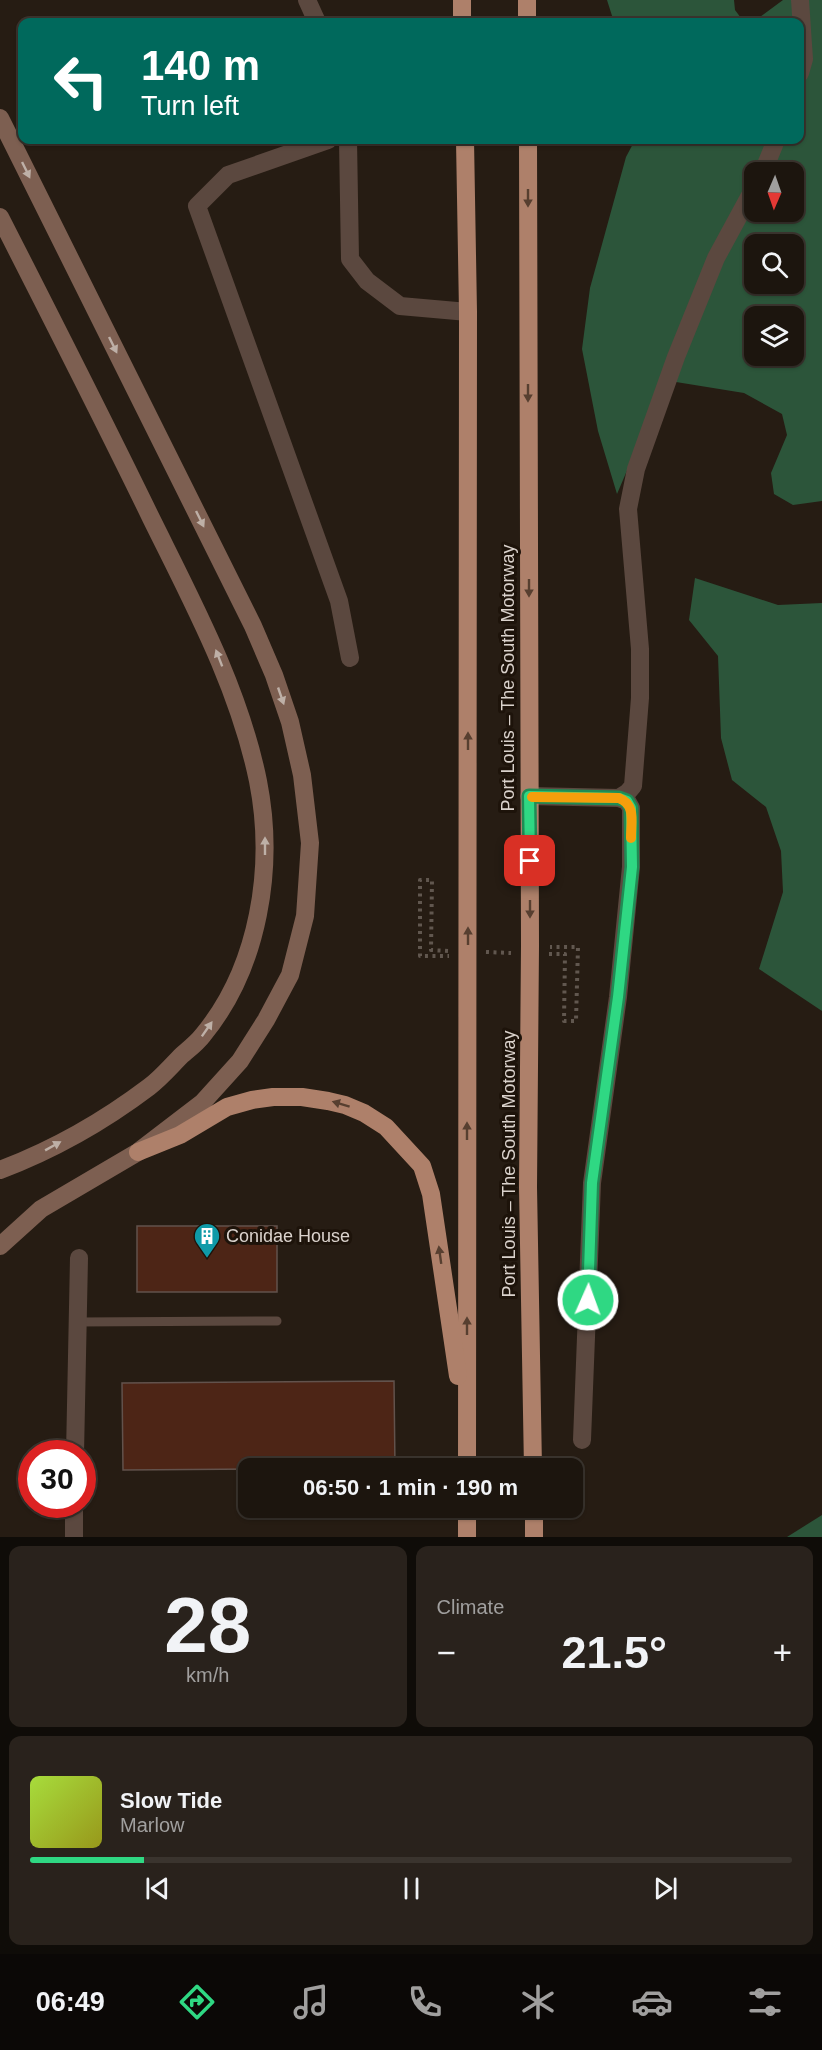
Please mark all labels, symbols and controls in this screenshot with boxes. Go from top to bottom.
icon: left [42,42,120,120]
text: 140 m [141,42,260,89]
text: Turn left [141,91,239,121]
one-way arrow [21,162,31,179]
north arrow [744,162,804,222]
map controls [744,162,804,366]
one-way arrow [523,188,533,207]
button: search [744,234,804,294]
button: layers [744,306,804,366]
one-way arrow [108,336,118,353]
one-way arrow [523,383,533,402]
one-way arrow [195,511,204,528]
street label: Port Louis – The South Motorway [498,545,518,811]
one-way arrow [524,578,534,597]
one-way arrow [213,649,223,667]
one-way arrow [277,687,287,705]
one-way arrow [463,732,473,751]
pin [504,835,555,886]
one-way arrow [260,837,270,856]
icon: arrive [513,844,546,877]
one-way arrow [525,899,535,918]
one-way arrow [463,927,473,946]
one-way arrow [201,1021,213,1037]
street label: Port Louis – The South Motorway [499,1031,519,1297]
one-way arrow [332,1099,350,1108]
one-way arrow [462,1122,472,1141]
one-way arrow [45,1142,62,1152]
building icon: Conidae House [192,1221,222,1259]
place label: Conidae House [226,1226,350,1246]
one-way arrow [436,1245,445,1264]
position arrow [556,1268,620,1332]
one-way arrow [462,1317,472,1336]
speed limit sign: 30 [18,1440,96,1518]
text: 06:50 · 1 min · 190 m [303,1475,518,1500]
text: 28 [164,1581,251,1669]
text: Climate [437,1596,504,1618]
text: 21.5° [561,1627,667,1678]
text: − [437,1634,456,1671]
text: + [773,1634,792,1671]
text: km/h [186,1664,229,1686]
text: Slow Tide [120,1788,222,1813]
text: Marlow [120,1814,184,1836]
icon: previous [141,1872,174,1905]
icon: pause [395,1872,428,1905]
icon: next [649,1872,682,1905]
icon: directions [176,1981,218,2023]
icon: music [290,1981,332,2023]
icon: phone [404,1981,446,2023]
icon: climate [517,1981,559,2023]
icon: car [631,1981,673,2023]
icon: filters [744,1981,786,2023]
text: 06:49 [36,1987,105,2017]

